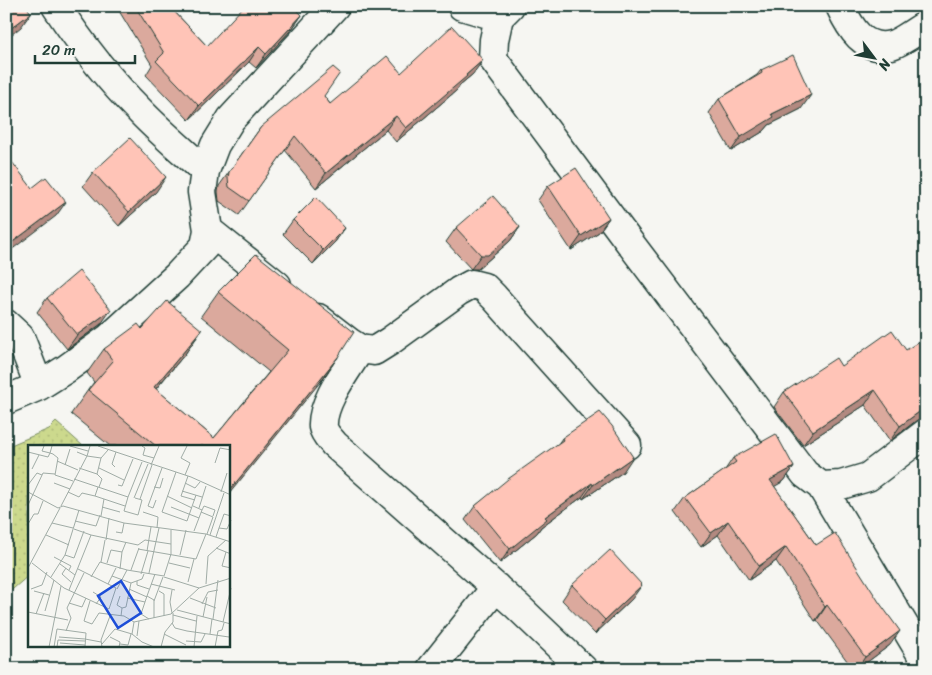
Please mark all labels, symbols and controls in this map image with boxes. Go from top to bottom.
scale bar [35,32,135,64]
north arrow [850,32,900,82]
text: 20 m [42,37,76,63]
text: N [871,53,898,76]
inset map [28,445,230,648]

